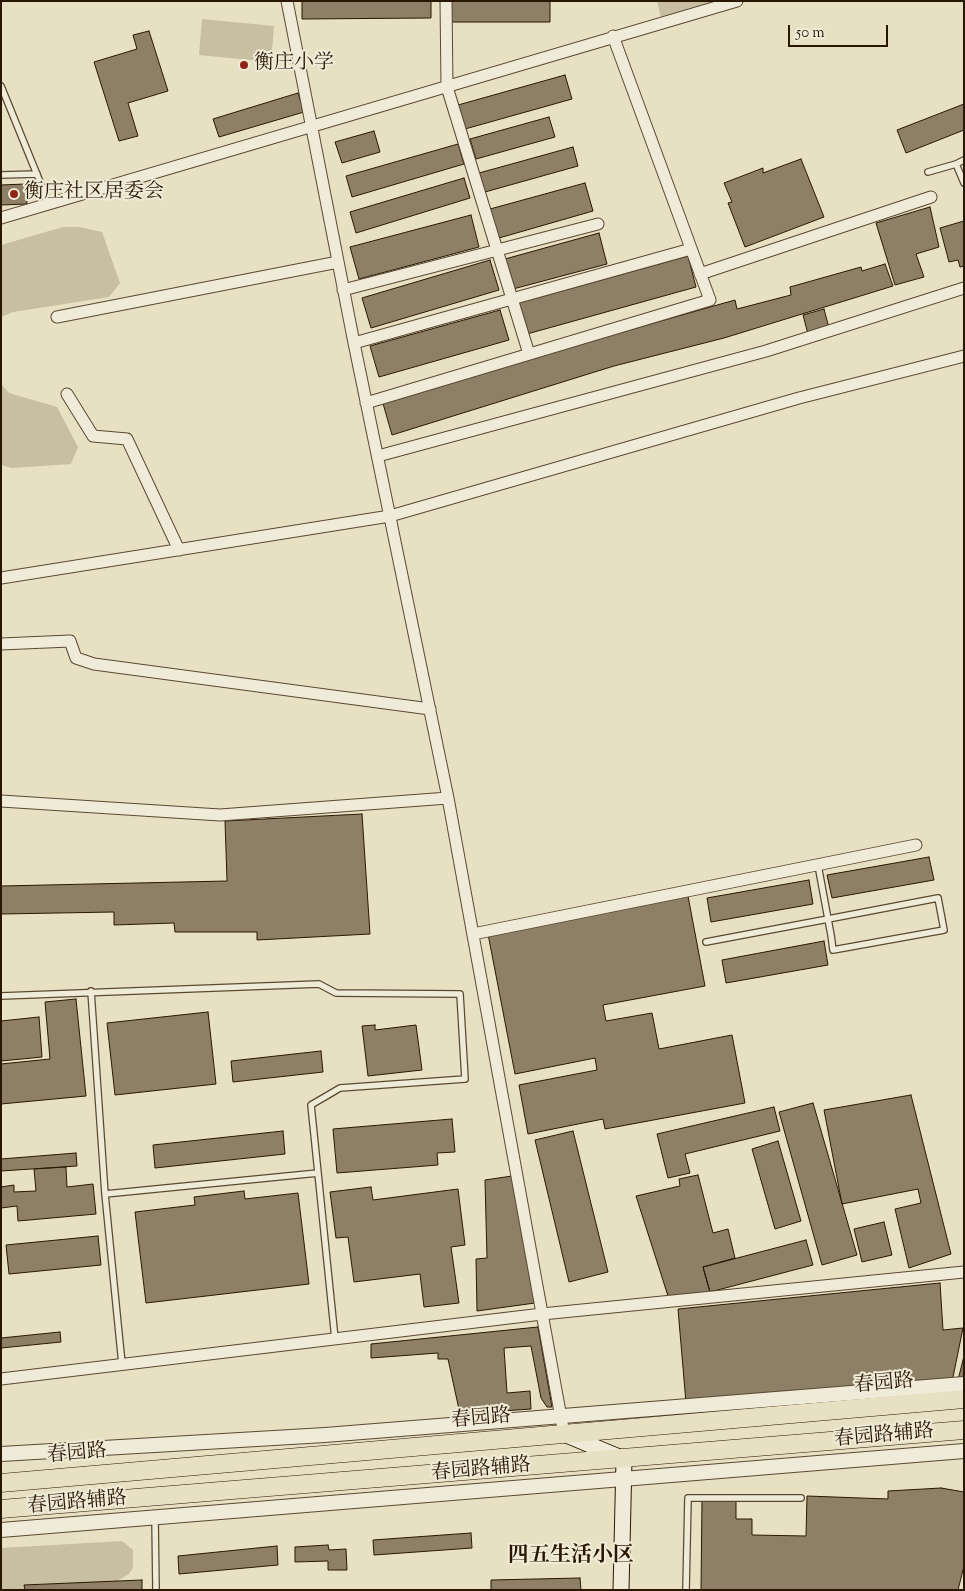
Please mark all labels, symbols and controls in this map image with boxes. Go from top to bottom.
scale bar [790,15,890,47]
text: 50 m [796,23,825,44]
place label: 衡庄小学 [254,53,334,77]
marker: 衡庄小学 [238,59,250,71]
place label: 衡庄社区居委会 [24,182,164,206]
marker: 衡庄社区居委会 [8,188,20,200]
street label: 春园路 [853,1370,915,1400]
street label: 春园路 [450,1405,512,1435]
street label: 春园路辅路 [833,1421,935,1453]
street label: 春园路 [46,1440,108,1470]
street label: 春园路辅路 [430,1455,532,1487]
street label: 春园路辅路 [26,1488,128,1520]
district label: 四五生活小区 [508,1544,634,1570]

